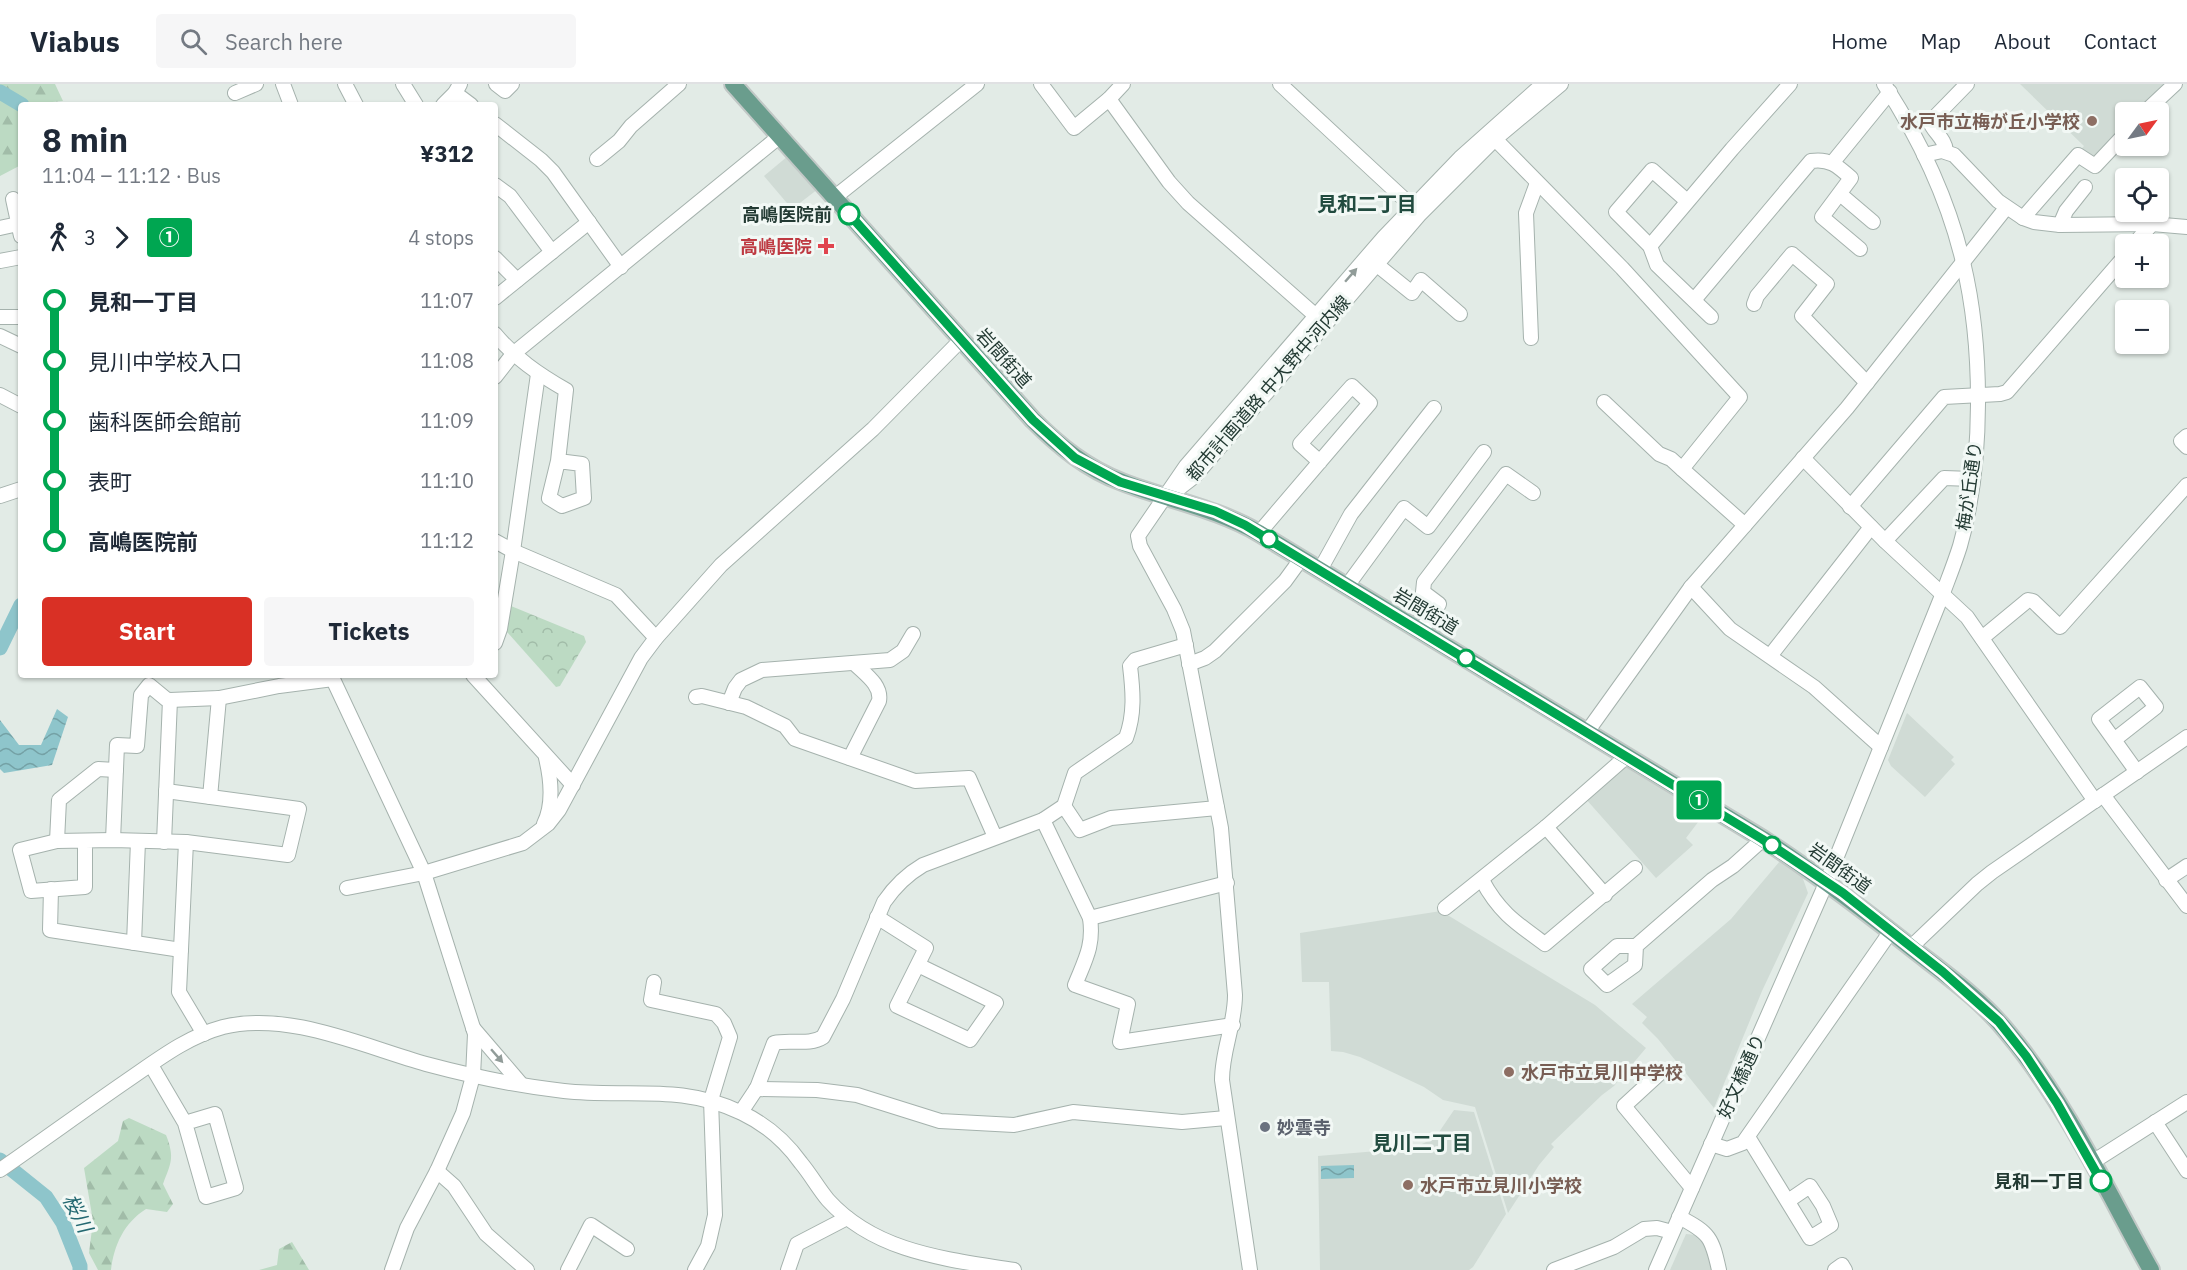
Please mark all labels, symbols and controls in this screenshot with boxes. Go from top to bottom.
search box [156,14,576,68]
text: Viabus [30,23,120,60]
icon: search [177,25,210,58]
text: Search here [225,27,343,56]
text: Home [1831,27,1888,55]
text: Map [1921,27,1961,55]
text: About [1994,27,2051,55]
text: Contact [2084,27,2157,55]
north arrow [2115,102,2169,156]
map controls [2115,102,2169,354]
place label: 水戸市立梅が丘小学校 [1900,110,2080,133]
marker: 水戸市立梅が丘小学校 [2085,114,2099,128]
text: 8 min [42,118,128,161]
text: ¥312 [420,139,474,168]
text: 11:04 – 11:12 · Bus [42,162,221,189]
button: locate [2115,168,2169,222]
district label: 見和二丁目 [1317,190,1417,217]
place label: 高嶋医院前 [742,203,832,226]
marker: 高嶋医院前 [838,203,860,225]
icon: walk [42,221,75,254]
icon: forward [105,221,138,254]
text: ① [159,223,180,251]
text: 3 [84,224,96,251]
text: 4 stops [408,224,474,251]
button: + [2115,234,2169,288]
place label: 高嶋医院 [740,235,812,258]
marker: 高嶋医院 [817,237,835,255]
one-way arrow [1345,267,1358,283]
text: 見和一丁目 [88,287,198,316]
text: 11:07 [420,287,474,314]
street label: 都市計画道路 中大野中河内線 [1181,291,1355,485]
button: − [2115,300,2169,354]
street label: 岩間街道 [971,324,1037,392]
text: 見川中学校入口 [88,347,242,376]
text: 11:08 [420,347,474,374]
text: 歯科医師会館前 [88,407,242,436]
text: 11:09 [420,407,474,434]
street label: 梅が丘通り [1951,440,1987,532]
text: 表町 [88,467,132,496]
text: 11:10 [420,467,474,494]
text: 高嶋医院前 [88,527,198,556]
text: 11:12 [420,527,474,554]
unlabelled marker [1260,530,1278,548]
street label: 岩間街道 [1389,583,1463,639]
button: Start [42,597,252,666]
button: Tickets [264,597,474,666]
unlabelled marker [1457,649,1475,667]
line badge: ① [1680,780,1718,820]
text: ① [1689,786,1710,814]
unlabelled marker [1763,836,1781,854]
street label: 岩間街道 [1804,838,1876,898]
street label: 好文橋通り [1712,1030,1770,1122]
one-way arrow [491,1048,504,1064]
place label: 水戸市立見川中学校 [1521,1061,1683,1084]
marker: 水戸市立見川中学校 [1502,1065,1516,1079]
place label: 妙雲寺 [1277,1116,1331,1139]
marker: 妙雲寺 [1258,1120,1272,1134]
district label: 見川二丁目 [1372,1129,1472,1156]
place label: 見和一丁目 [1994,1170,2084,1193]
marker: 見和一丁目 [2090,1170,2112,1192]
place label: 水戸市立見川小学校 [1420,1174,1582,1197]
marker: 水戸市立見川小学校 [1401,1178,1415,1192]
water label: 桜川 [57,1189,100,1239]

